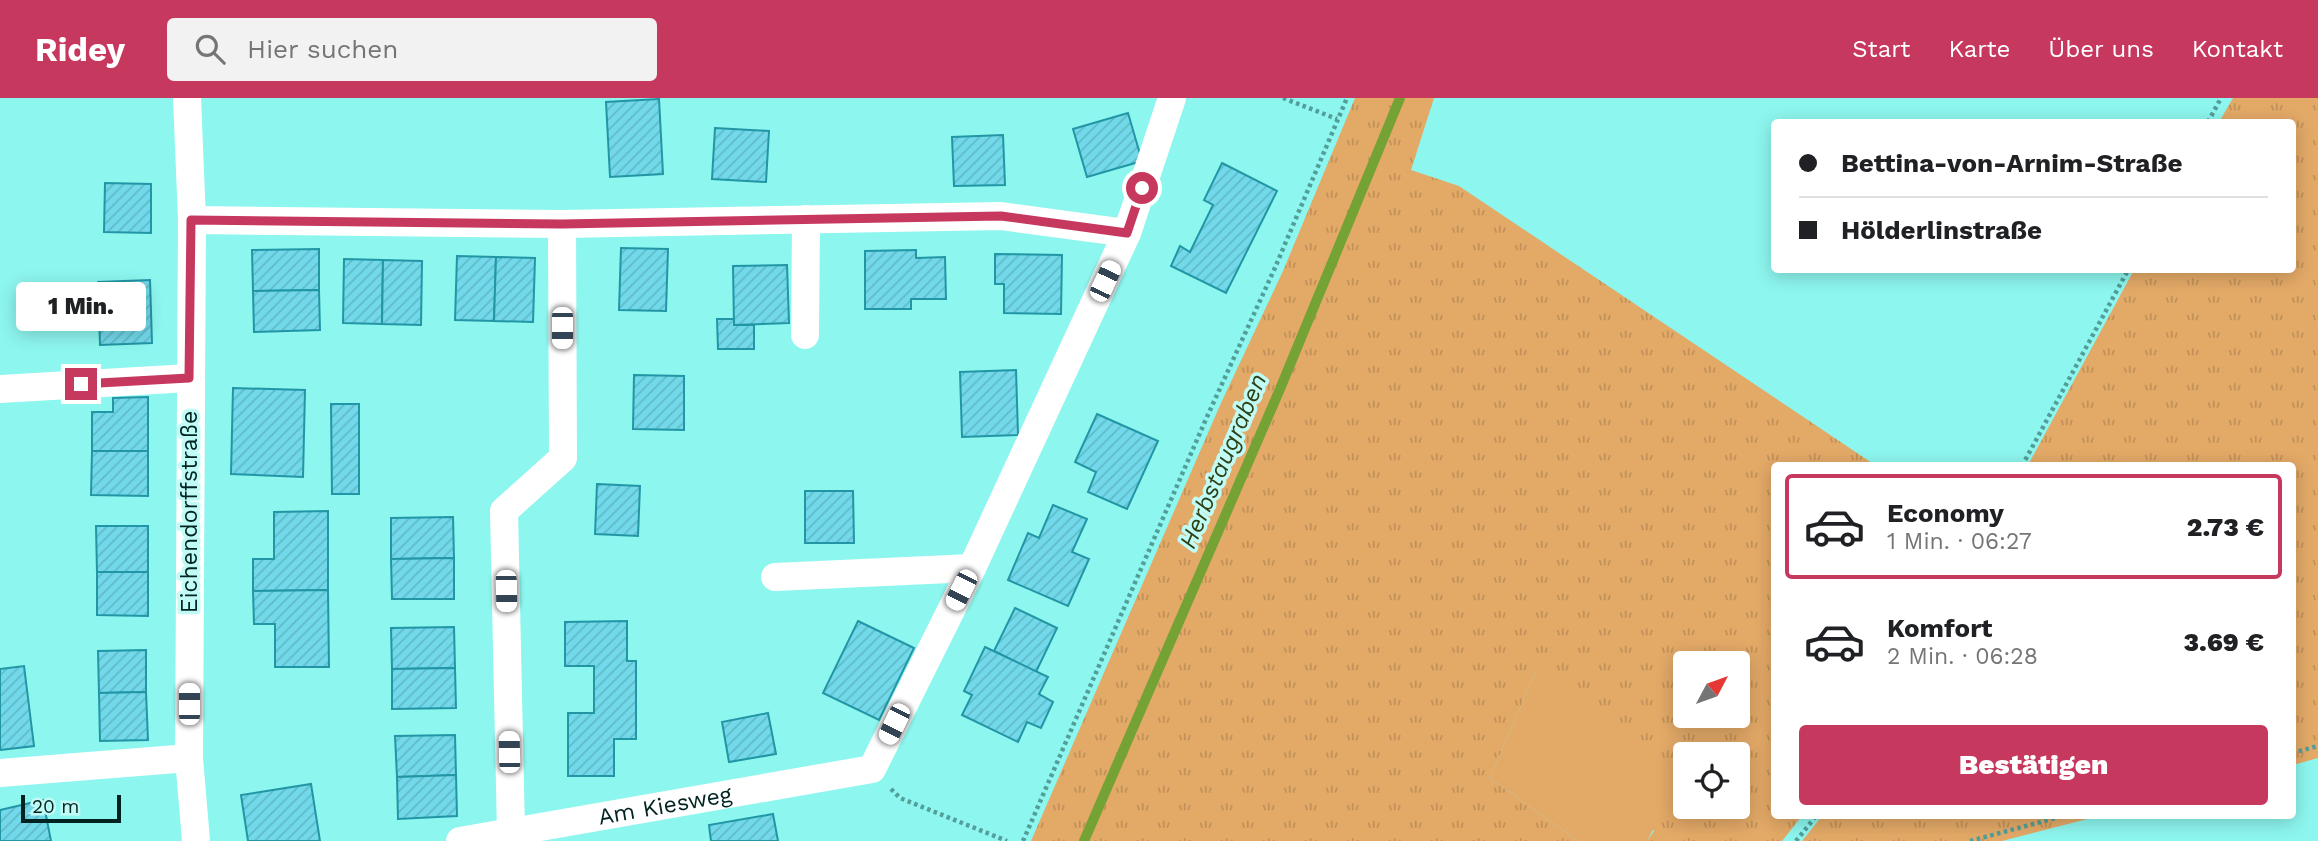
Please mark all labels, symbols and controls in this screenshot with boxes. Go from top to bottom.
search box [167,18,657,81]
text: Ridey [35,30,125,69]
icon: search [191,30,229,68]
text: Hier suchen [247,34,398,64]
text: Start [1852,35,1910,63]
text: Karte [1948,35,2010,63]
text: Über uns [2048,35,2154,63]
text: Kontakt [2192,35,2283,63]
text: Bettina-von-Arnim-Straße [1841,148,2182,178]
route start [1126,172,1158,204]
text: Hölderlinstraße [1841,215,2042,245]
car [1087,258,1124,304]
callout: 1 Min. [16,282,146,331]
text: 1 Min. [48,293,114,320]
car [552,307,573,349]
route end [65,368,97,400]
water label: Herbstaugraben [1174,369,1272,553]
street label: Eichendorffstraße [176,411,203,613]
icon: car [1803,495,1866,558]
text: Economy [1887,498,2004,528]
text: 2.73 € [2187,512,2264,542]
text: 1 Min. · 06:27 [1887,528,2032,555]
car [943,567,980,613]
car [496,570,517,612]
icon: car [1803,610,1866,673]
text: Komfort [1887,613,1992,643]
text: 3.69 € [2183,627,2264,657]
text: 2 Min. · 06:28 [1887,643,2038,670]
north arrow [1673,651,1750,728]
map controls [1673,651,1750,819]
car [179,683,200,725]
car [876,701,913,747]
button: Bestätigen [1799,725,2268,805]
car [499,731,520,773]
button: locate [1673,742,1750,819]
street label: Am Kiesweg [596,781,735,831]
scale bar [21,792,121,824]
text: 20 m [32,795,79,818]

